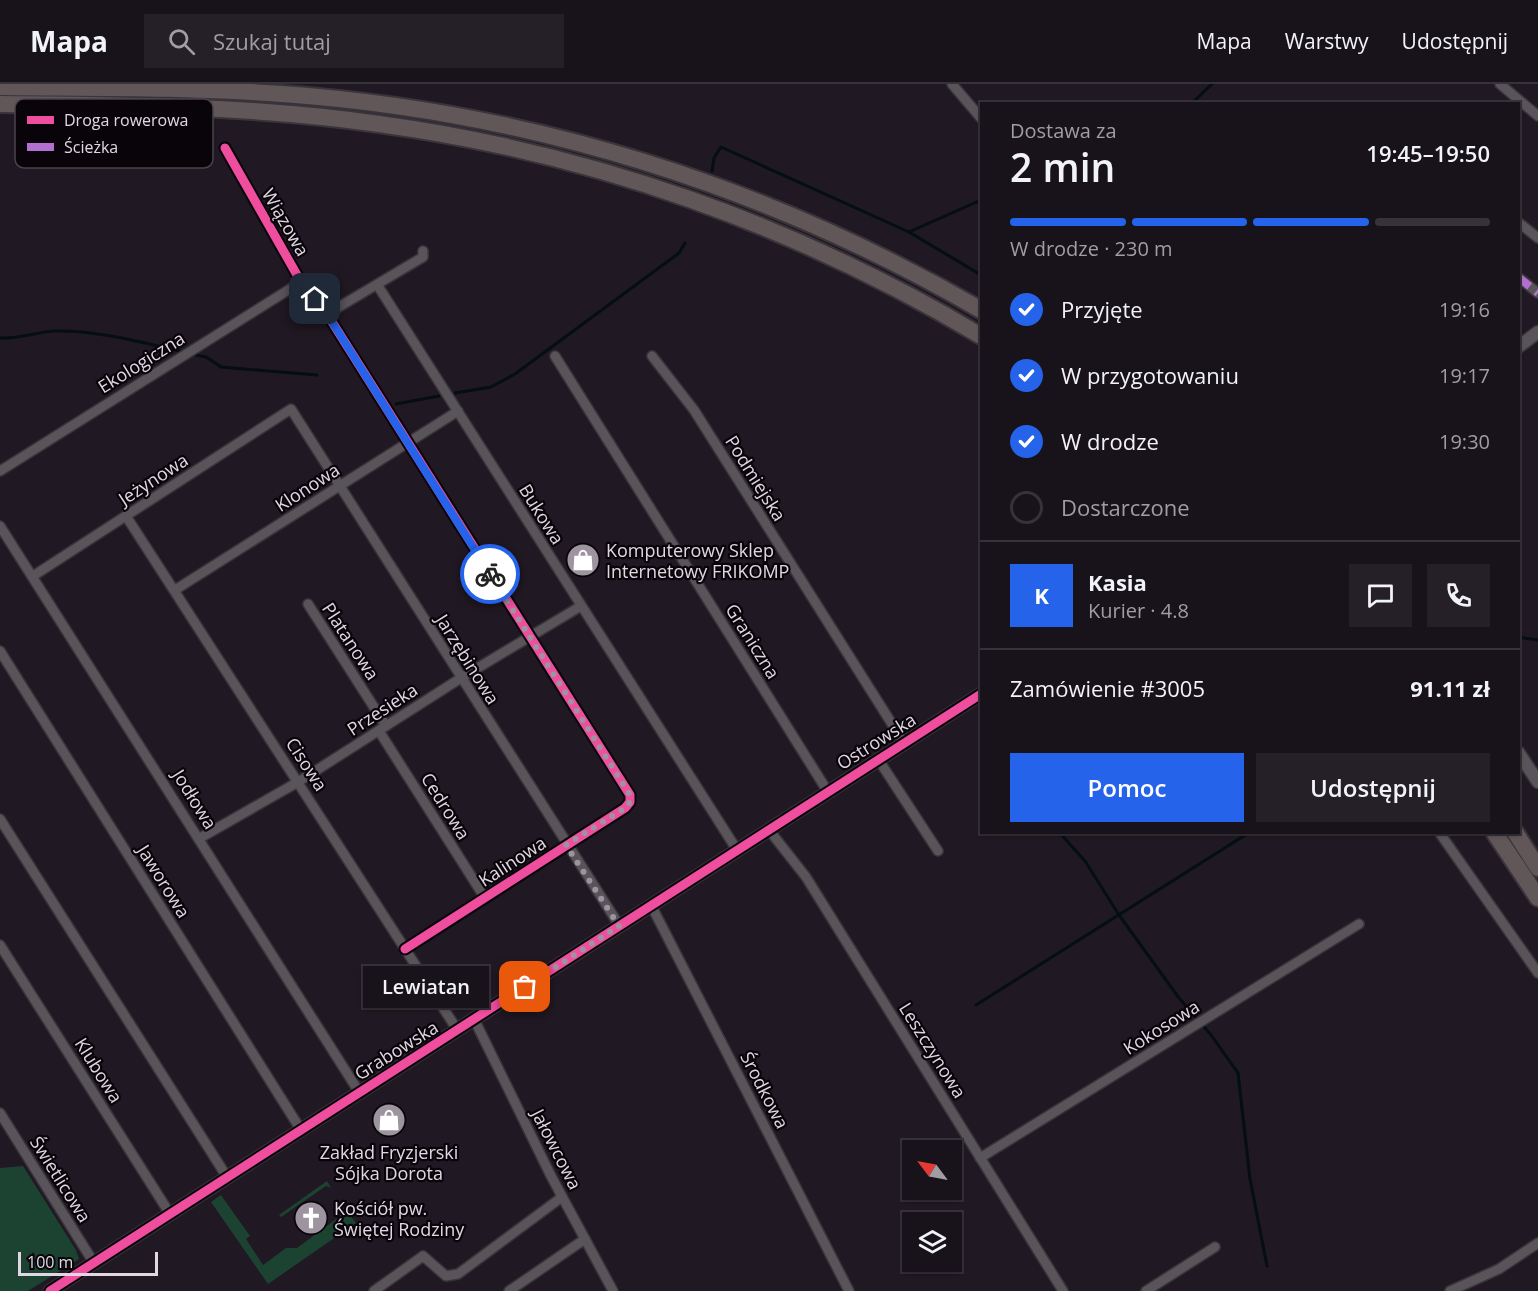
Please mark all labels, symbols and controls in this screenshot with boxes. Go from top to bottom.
search box [144,14,564,68]
text: Mapa [30,22,108,60]
icon: search [165,25,198,58]
text: Szukaj tutaj [213,26,331,56]
text: Mapa [1197,27,1252,55]
text: Warstwy [1285,27,1369,55]
text: Udostępnij [1402,27,1508,55]
legend [15,99,213,168]
text: Droga rowerowa [64,109,189,131]
text: Dostawa za [1010,117,1117,144]
text: Ścieżka [64,136,118,158]
text: 19:45–19:50 [1366,138,1490,168]
text: 2 min [1010,140,1115,193]
street label: Wiązowa [257,184,315,260]
text: W drodze · 230 m [1010,235,1173,262]
pin [289,273,340,324]
icon: home [298,282,331,315]
icon: check [1010,293,1043,326]
text: Przyjęte [1061,294,1143,324]
text: 19:16 [1439,296,1490,323]
street label: Ekologiczna [93,326,189,398]
icon: check [1010,359,1043,392]
text: W przygotowaniu [1061,360,1239,390]
text: 19:17 [1439,362,1490,389]
icon: check [1010,425,1043,458]
text: W drodze [1061,426,1159,456]
text: 19:30 [1439,428,1490,455]
street label: Podmiejska [720,431,792,525]
street label: Jeżynowa [112,448,192,511]
street label: Klonowa [270,457,344,517]
street label: Bukowa [514,479,570,549]
text: Dostarczone [1061,492,1190,522]
place label: Komputerowy Sklep Internetowy FRIKOMP [606,538,789,583]
shop icon: Komputerowy Sklep Internetowy FRIKOMP [565,542,601,578]
courier [460,544,520,604]
icon: bike [474,558,507,591]
button: chat [1349,564,1412,627]
button: phone [1427,564,1490,627]
text: Kasia [1088,567,1147,597]
text: K [1034,580,1049,610]
text: Kurier · 4.8 [1088,597,1189,624]
street label: Platanowa [317,598,385,684]
street label: Graniczna [721,599,785,683]
street label: Jarzębinowa [430,608,505,709]
text: Zamówienie #3005 [1010,673,1205,703]
text: 91.11 zł [1410,673,1490,703]
street label: Przesieka [342,677,422,741]
street label: Ostrowska [832,707,920,775]
street label: Cisowa [281,733,333,795]
button: Pomoc [1010,753,1244,822]
button: Udostępnij [1256,753,1490,822]
street label: Jodłowa [166,763,223,833]
street label: Cedrowa [416,768,476,844]
street label: Kalinowa [474,830,550,892]
street label: Jaworowa [131,838,196,922]
pin [499,961,550,1012]
callout: Lewiatan [363,966,489,1008]
icon: bag [508,970,541,1003]
text: Lewiatan [382,973,470,1000]
street label: Kokosowa [1118,994,1204,1060]
street label: Leszczynowa [894,998,972,1102]
street label: Grabowska [350,1015,442,1085]
street label: Klubowa [70,1033,128,1107]
street label: Środkowa [735,1047,795,1133]
shop icon: Zakład Fryzjerski Sójka Dorota [371,1102,407,1138]
street label: Jałowcowa [526,1103,588,1193]
street label: Świetlicowa [25,1131,97,1227]
place label: Zakład Fryzjerski Sójka Dorota [320,1140,458,1185]
north arrow [902,1140,962,1200]
map controls [902,1140,962,1272]
place label: Kościół pw. Świętej Rodziny [334,1196,465,1241]
church icon: Kościół pw. Świętej Rodziny [293,1200,329,1236]
button: layers [902,1212,962,1272]
scale bar [18,1249,158,1276]
text: 100 m [27,1251,73,1273]

